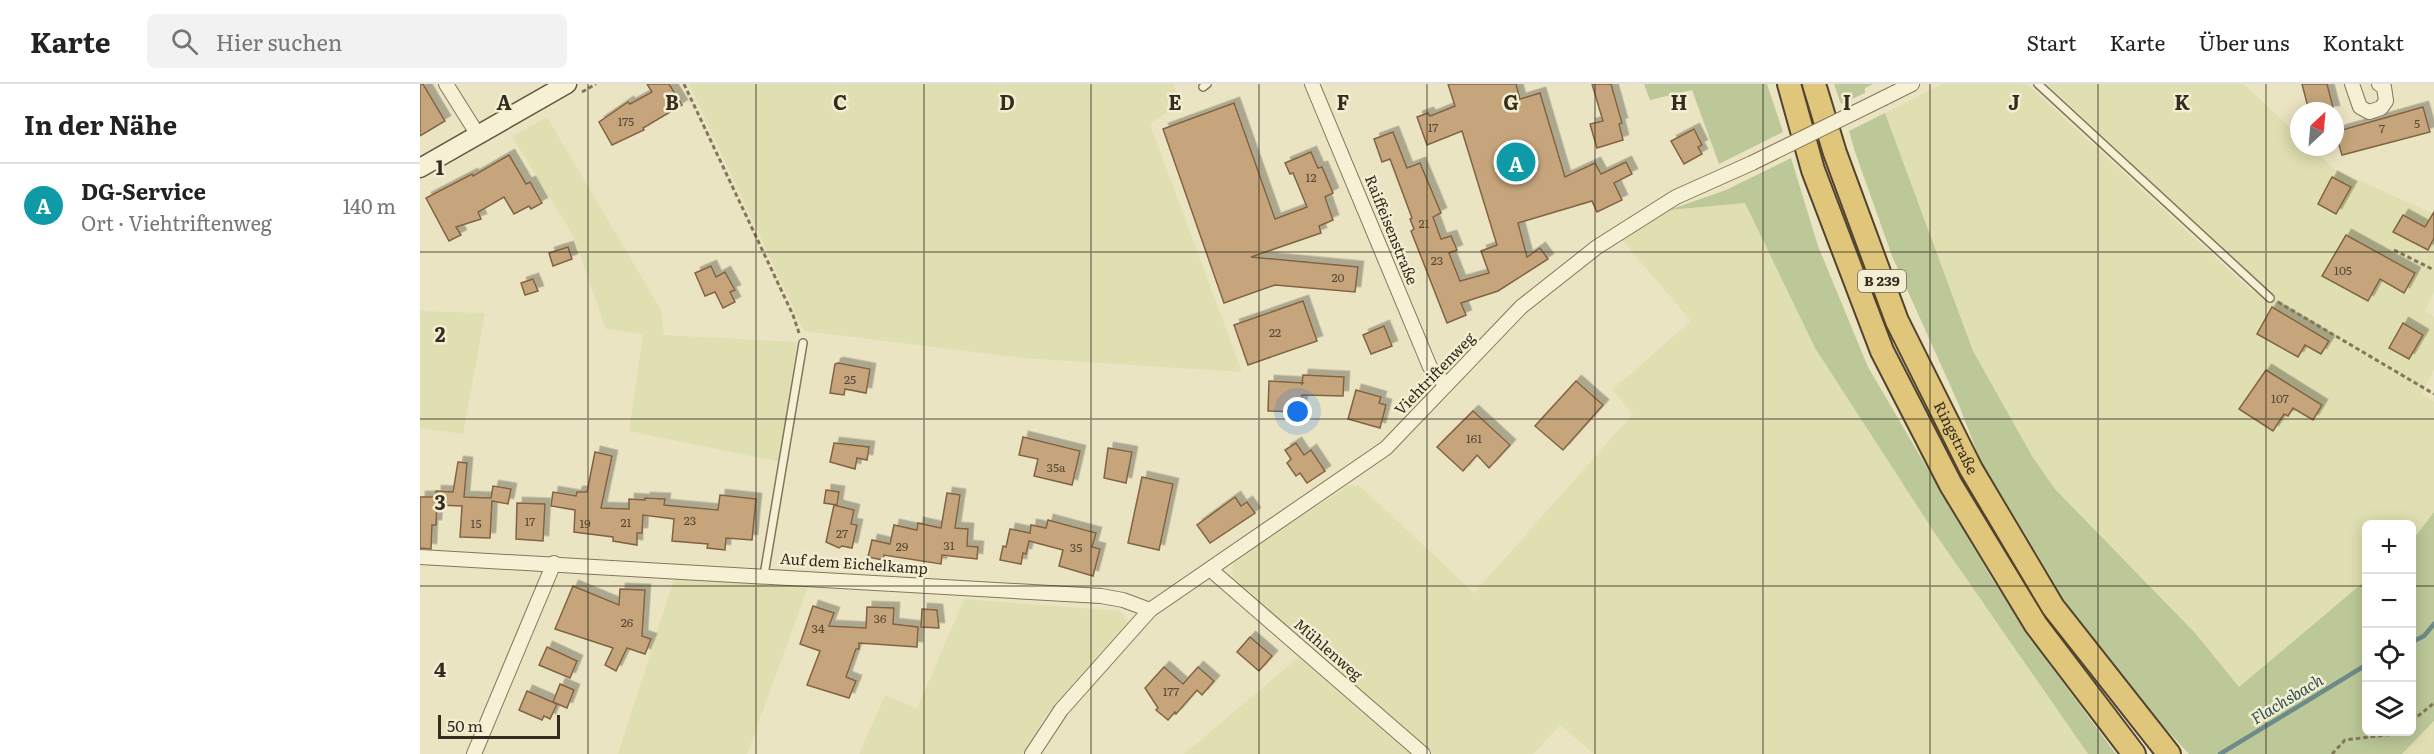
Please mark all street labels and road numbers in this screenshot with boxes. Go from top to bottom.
street label: Raiffeisenstraße [1360,171,1425,288]
road number: B 239 [1858,270,1906,292]
street label: Viehtriftenweg [1388,326,1480,420]
street label: Ringstraße [1929,397,1985,479]
street label: Auf dem Eichelkamp [779,546,929,579]
street label: Mühlenweg [1289,612,1369,686]

